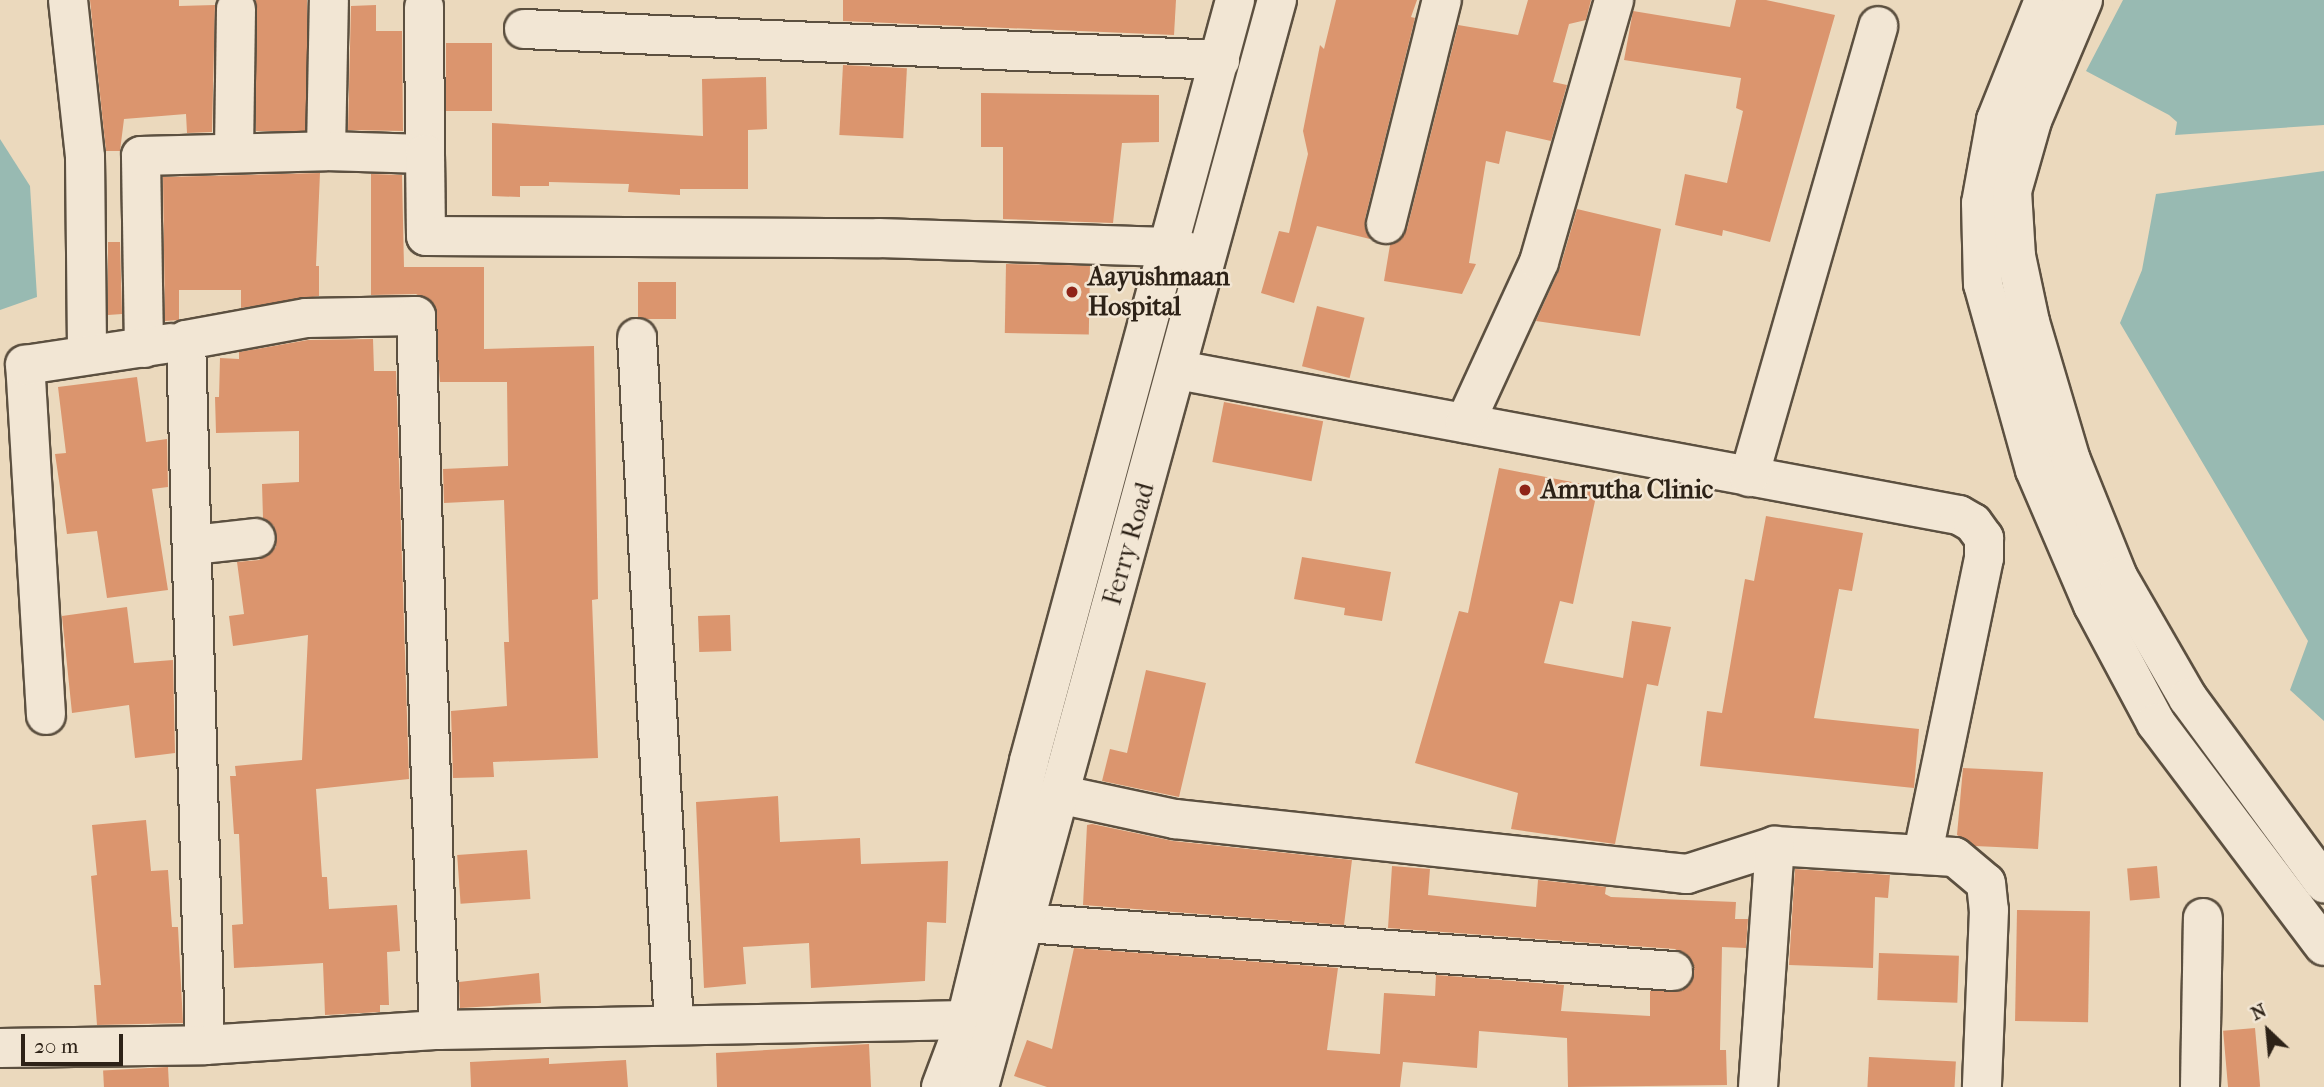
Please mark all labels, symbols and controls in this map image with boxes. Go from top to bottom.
place label: Aayushmaan Hospital [1088,261,1230,322]
marker: Aayushmaan Hospital [1062,282,1082,302]
place label: Amrutha Clinic [1541,474,1713,506]
street label: Ferry Road [1097,479,1161,609]
marker: Amrutha Clinic [1515,480,1535,500]
north arrow [2233,996,2303,1066]
text: N [2247,999,2270,1025]
scale bar [24,1020,126,1064]
text: 20 m [34,1034,78,1058]

